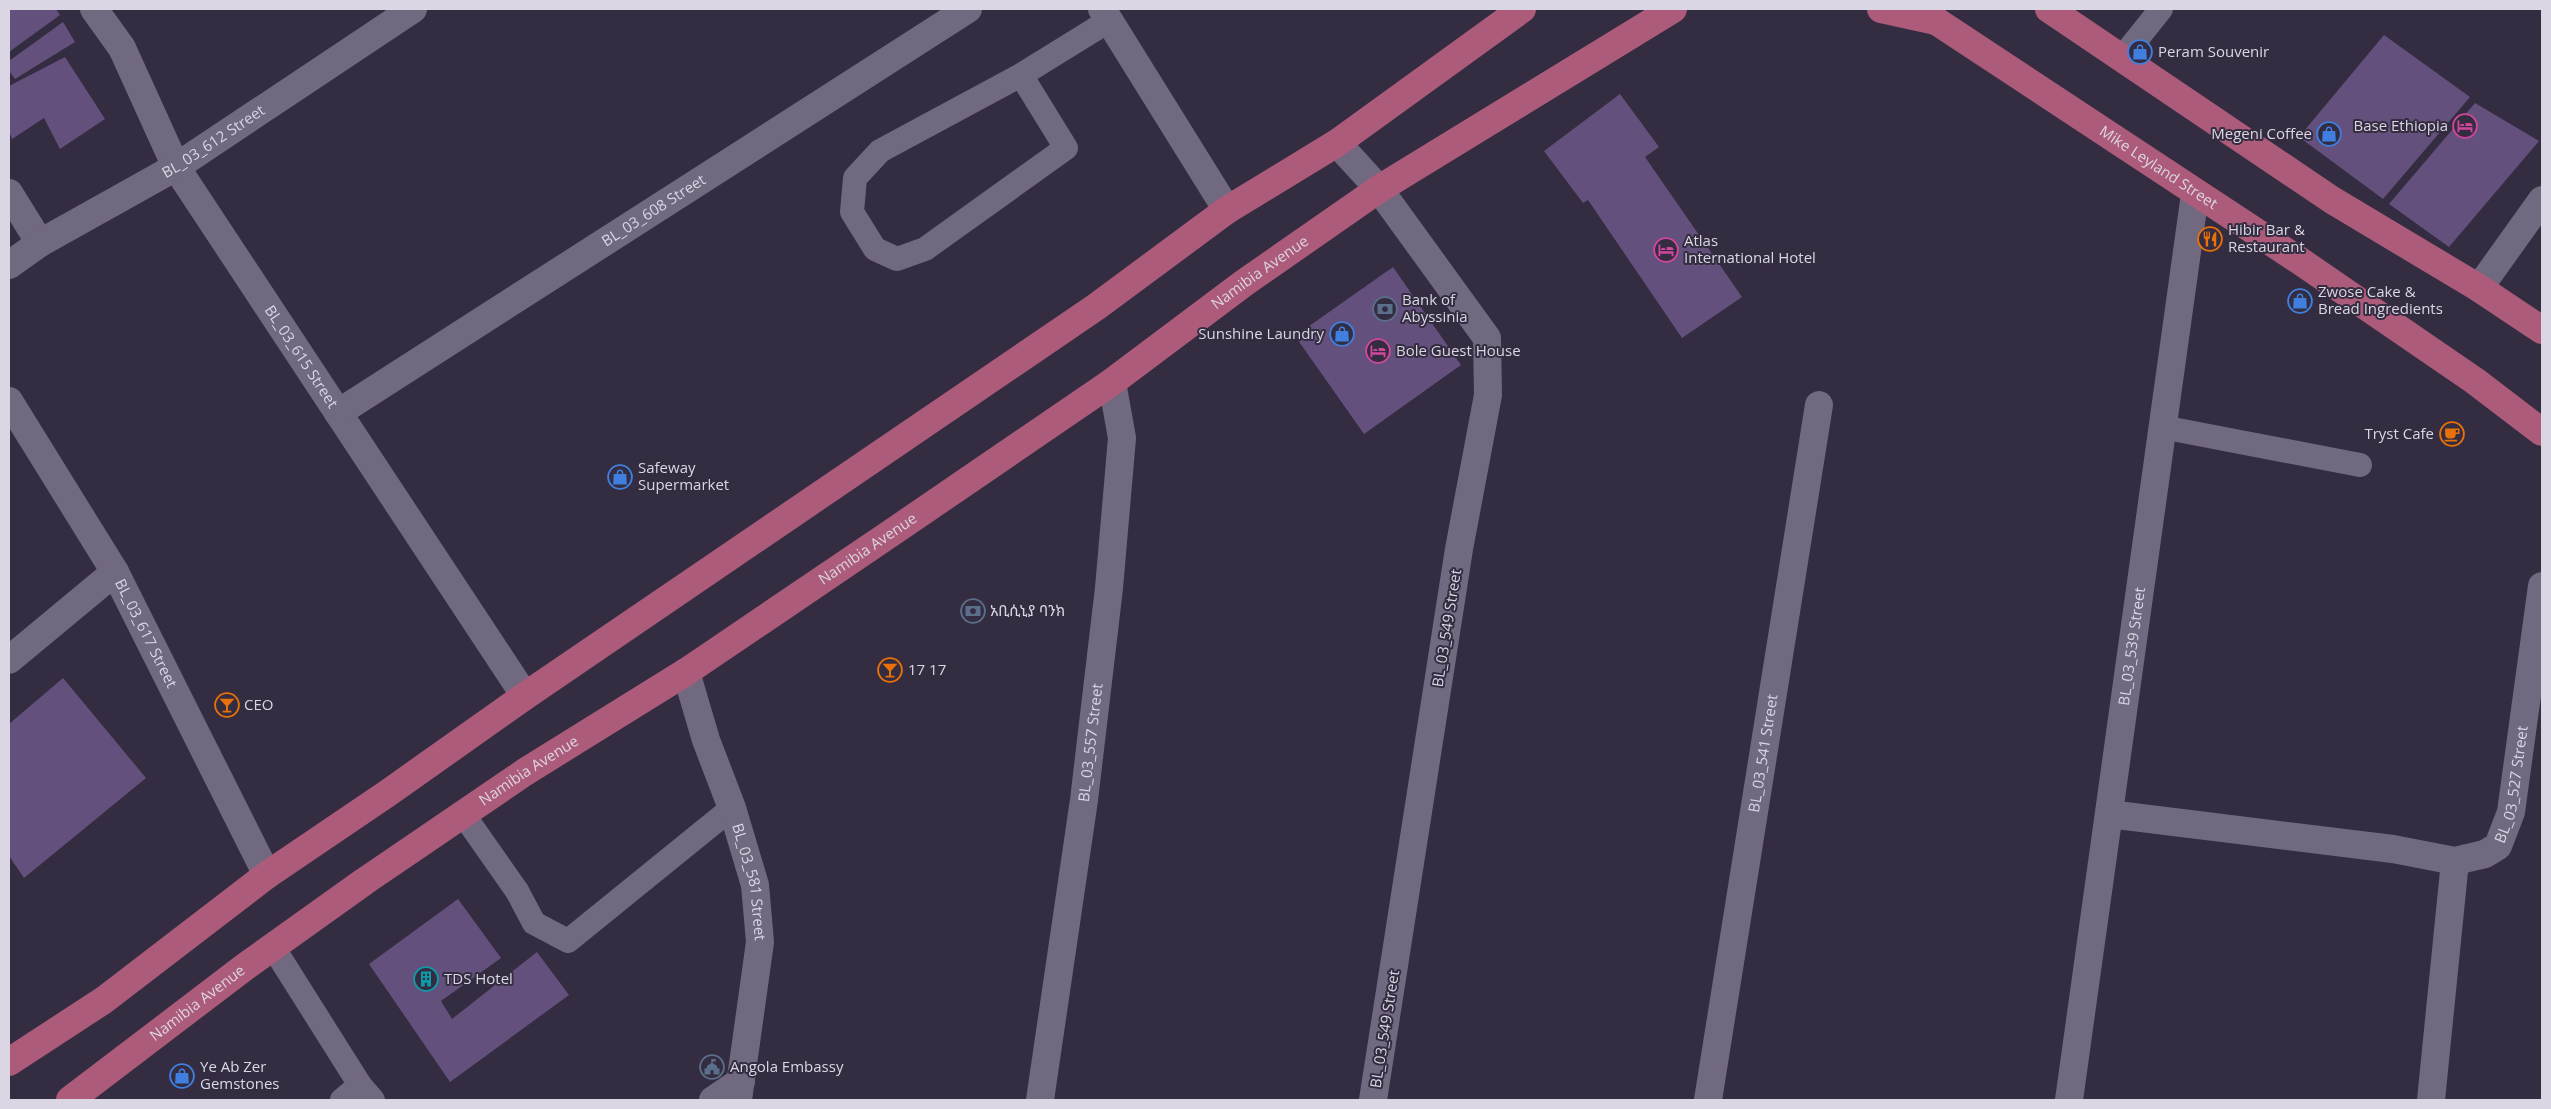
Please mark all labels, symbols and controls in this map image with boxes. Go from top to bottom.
shop icon: Peram Souvenir [2127,39,2153,65]
place label: Peram Souvenir [2158,41,2269,61]
street label: BL_03_612 Street [158,100,268,182]
hotel icon: Base Ethiopia [2452,113,2478,139]
place label: Base Ethiopia [2354,115,2448,135]
street label: Mike Leyland Street [2096,120,2222,213]
shop icon: Megeni Coffee [2316,121,2342,147]
place label: Megeni Coffee [2211,123,2312,143]
street label: BL_03_608 Street [597,169,709,250]
place label: Hibir Bar & Restaurant [2228,219,2305,256]
restaurant icon: Hibir Bar & Restaurant [2197,226,2223,252]
street label: Namibia Avenue [1207,230,1312,313]
place label: Atlas International Hotel [1684,230,1816,267]
hotel icon: Atlas International Hotel [1653,237,1679,263]
place label: Zwose Cake & Bread Ingredients [2318,281,2443,318]
shop icon: Zwose Cake & Bread Ingredients [2287,288,2313,314]
place label: Bank of Abyssinia [1402,289,1468,326]
bank icon: Bank of Abyssinia [1372,296,1398,322]
street label: BL_03_615 Street [261,301,343,412]
shop icon: Sunshine Laundry [1329,321,1355,347]
place label: Sunshine Laundry [1198,323,1324,343]
hotel icon: Bole Guest House [1365,338,1391,364]
place label: Bole Guest House [1396,340,1521,360]
cafe icon: Tryst Cafe [2439,421,2465,447]
place label: Tryst Cafe [2364,423,2434,443]
place label: Safeway Supermarket [638,457,729,494]
shop icon: Safeway Supermarket [607,464,633,490]
street label: Namibia Avenue [814,508,920,589]
street label: BL_03_549 Street [1427,567,1465,688]
street label: BL_03_617 Street [111,575,182,691]
street label: BL_03_539 Street [2113,586,2149,707]
bank icon: አቢሲኒያ ባንክ [960,598,986,624]
place label: አቢሲኒያ ባንክ [990,600,1065,620]
bar icon: 17 17 [877,657,903,683]
place label: 17 17 [908,659,946,679]
street label: BL_03_557 Street [1073,682,1107,803]
bar icon: CEO [214,692,240,718]
street label: BL_03_541 Street [1743,693,1782,814]
place label: CEO [244,694,273,714]
street label: BL_03_527 Street [2489,724,2532,846]
street label: Namibia Avenue [475,730,582,810]
street label: BL_03_581 Street [728,821,771,941]
street label: Namibia Avenue [145,960,248,1045]
building icon: TDS Hotel [413,966,439,992]
place label: TDS Hotel [444,968,513,988]
street label: BL_03_549 Street [1365,968,1403,1089]
public building icon: Angola Embassy [699,1054,725,1080]
place label: Ye Ab Zer Gemstones [200,1056,280,1093]
place label: Angola Embassy [730,1056,844,1076]
shop icon: Ye Ab Zer Gemstones [169,1063,195,1089]

